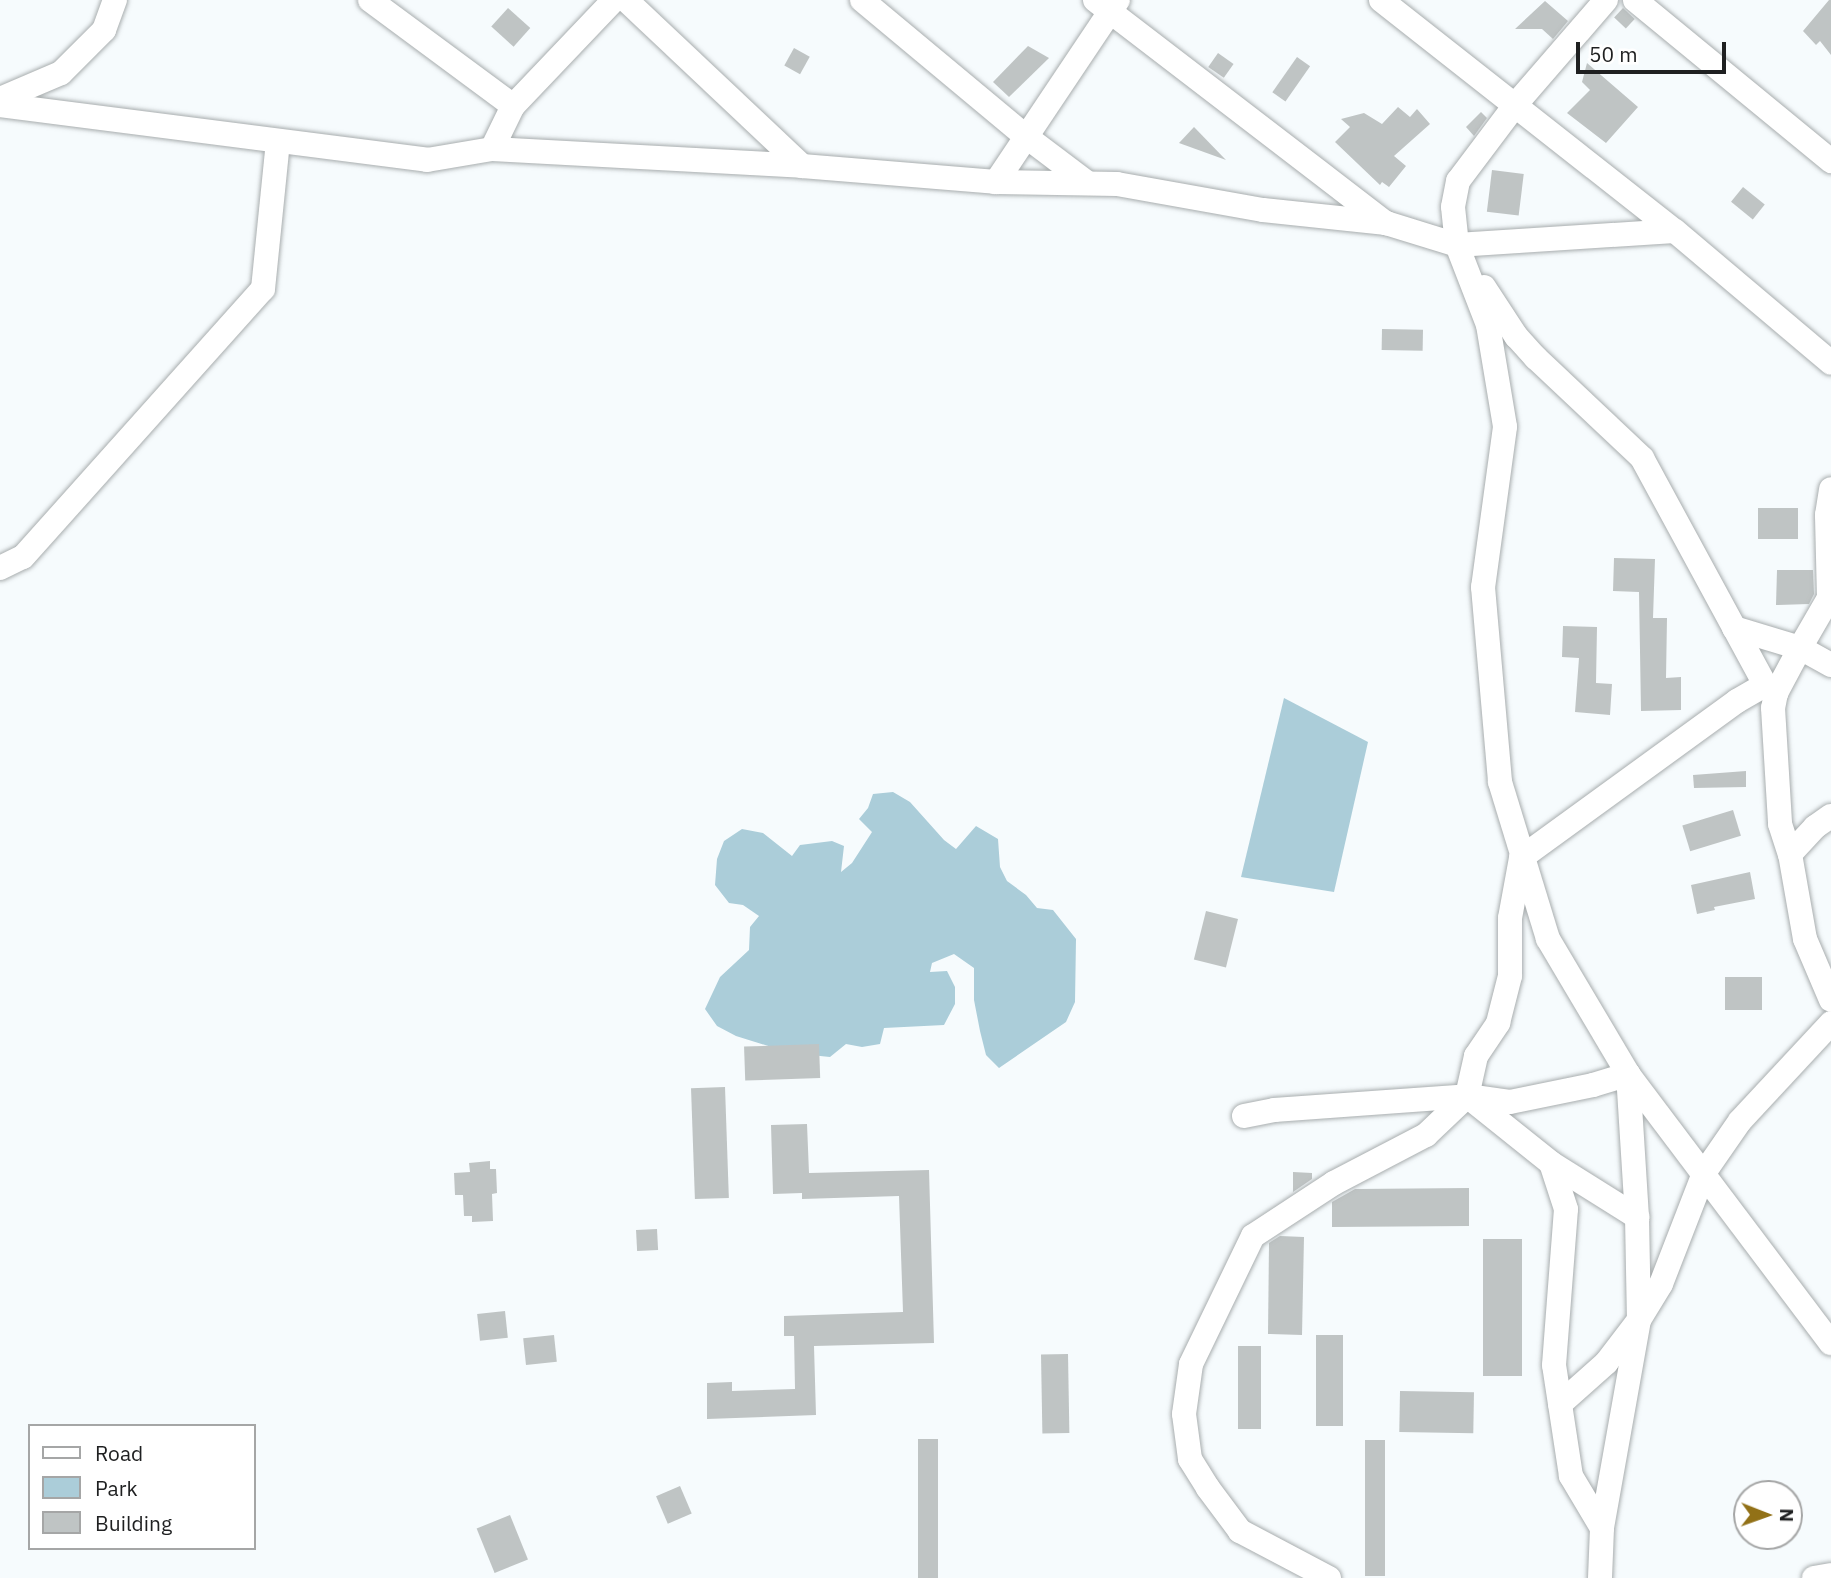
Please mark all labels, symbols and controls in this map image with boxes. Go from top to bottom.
scale bar [1579,28,1730,72]
text: 50 m [1589,40,1638,68]
legend [28,1424,256,1550]
text: Road [95,1439,143,1467]
text: Park [95,1474,138,1502]
north arrow [1733,1480,1803,1550]
text: N [1775,1508,1799,1522]
text: Building [95,1509,172,1537]

